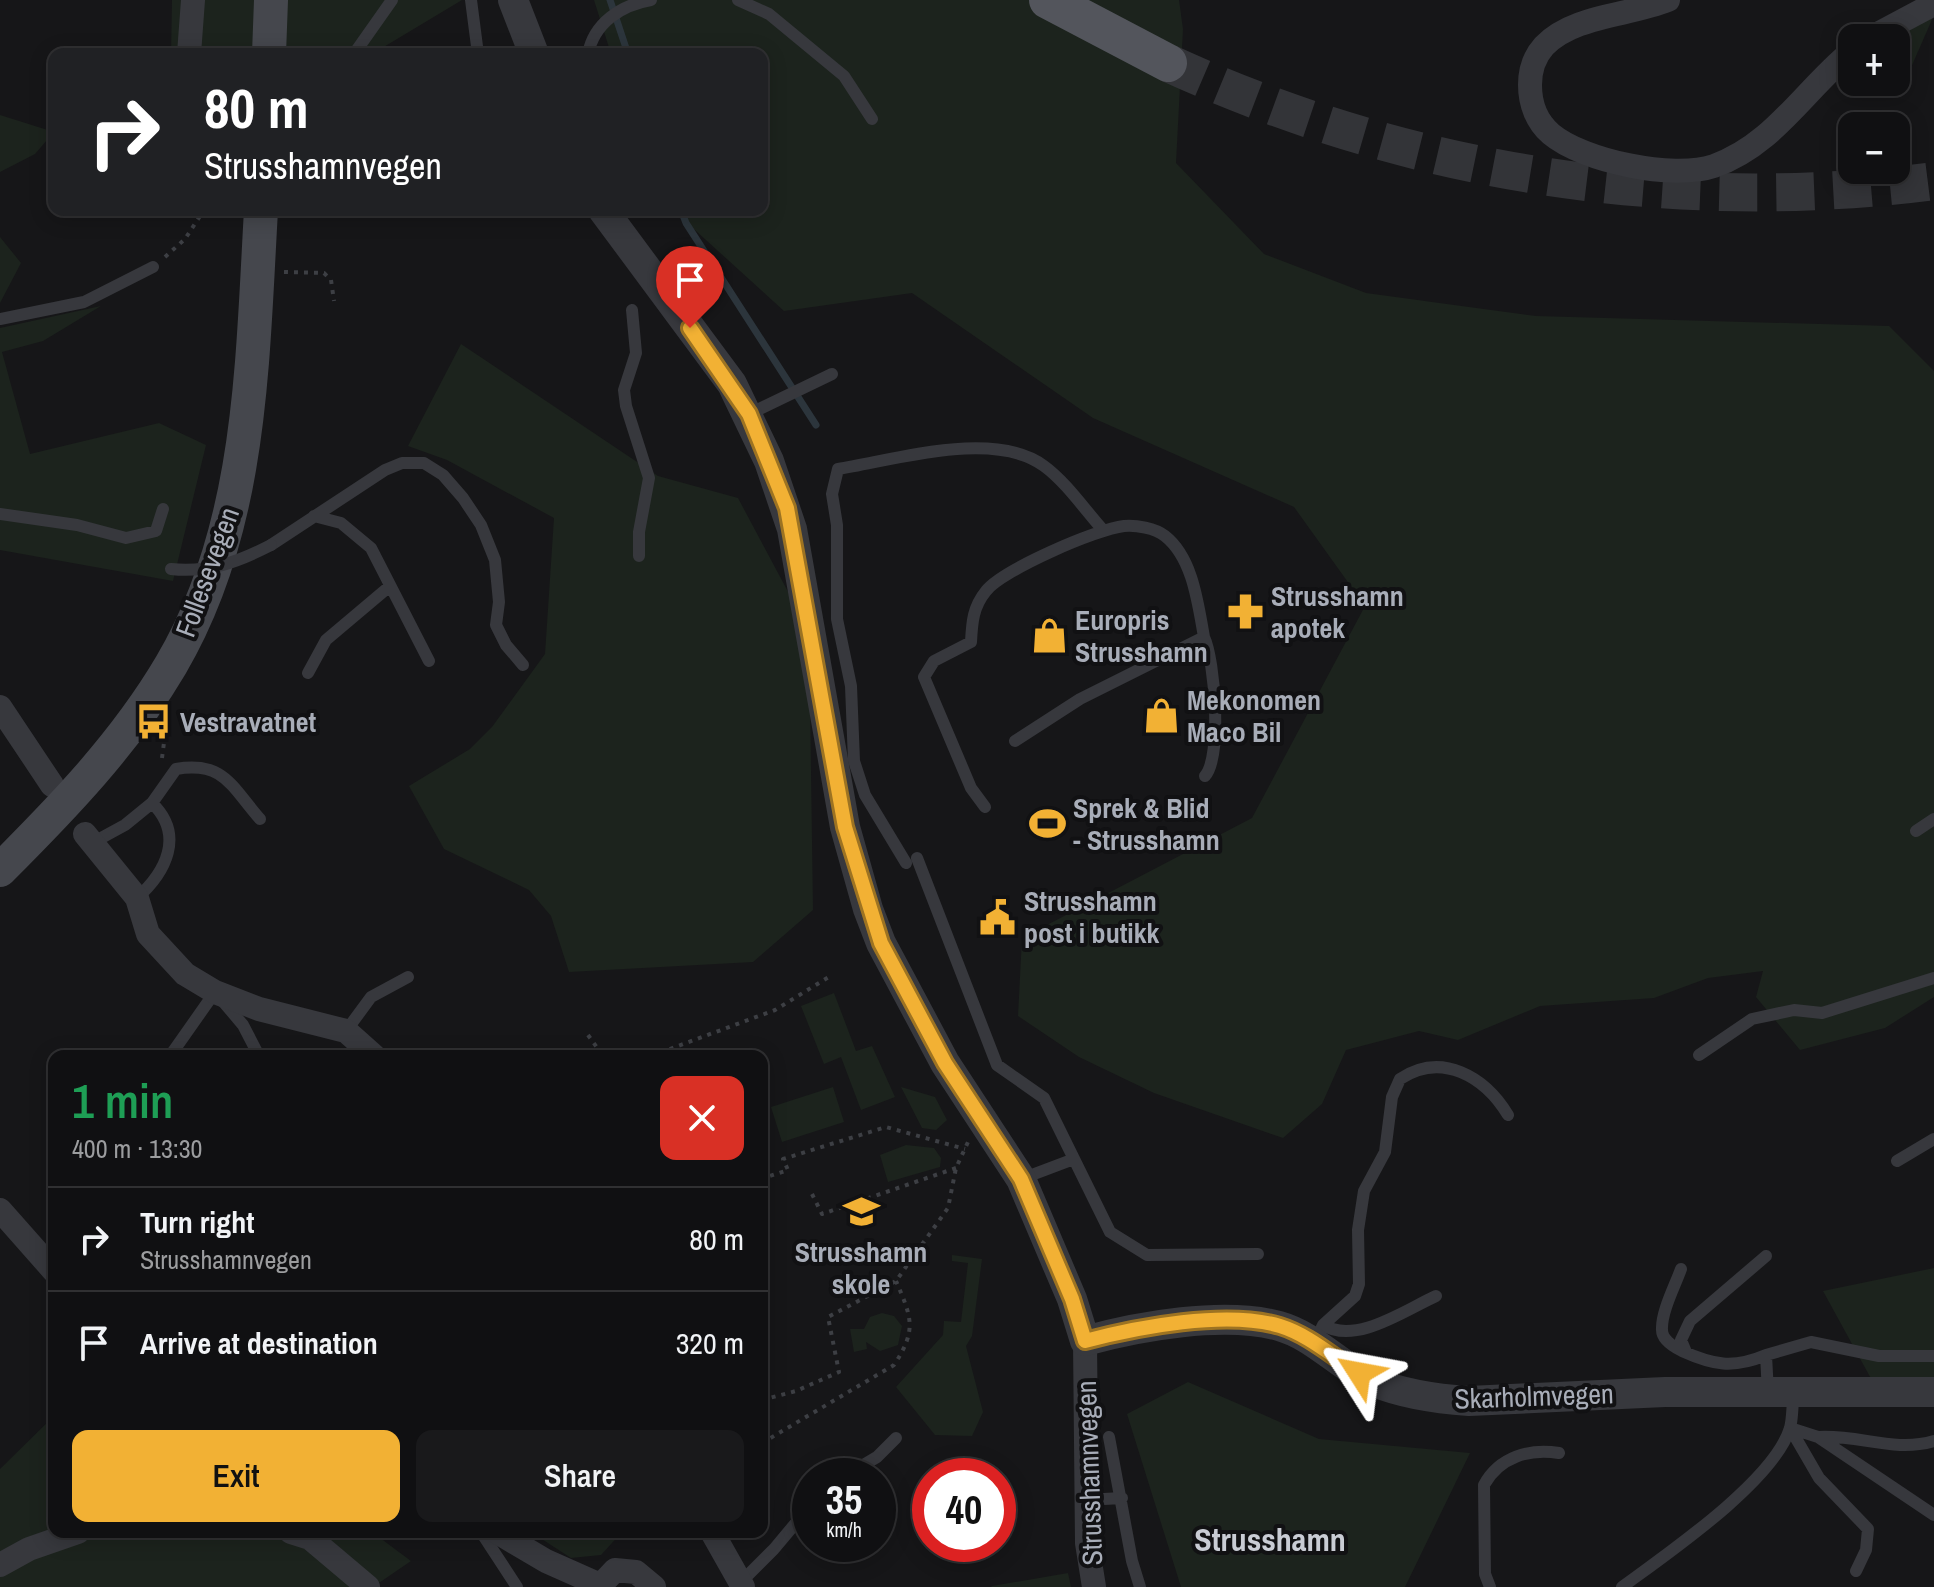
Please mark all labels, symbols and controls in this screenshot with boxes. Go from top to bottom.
map controls [1838,24,1910,184]
button: + [1838,24,1910,96]
text: 80 m [204,70,309,145]
icon: right [72,80,176,184]
button: − [1838,112,1910,184]
text: Strusshamnvegen [204,142,442,190]
pin [656,246,724,328]
icon: arrive [668,258,712,302]
street label: Follesevegen [166,502,248,642]
place label: Strusshamn apotek [1271,577,1404,647]
pharmacy icon: Strusshamn apotek [1226,593,1264,631]
place label: Europris Strusshamn [1075,601,1208,671]
shop icon: Europris Strusshamn [1030,617,1068,655]
place label: Mekonomen Maco Bil [1187,681,1321,751]
shop icon: Mekonomen Maco Bil [1142,697,1180,735]
bus stop icon: Vestravatnet [135,703,173,741]
place label: Vestravatnet [180,703,316,741]
place label: Sprek & Blid - Strusshamn [1073,789,1220,859]
sports icon: Sprek & Blid - Strusshamn [1028,805,1066,843]
place label: Strusshamn post i butikk [1024,882,1159,952]
public building icon: Strusshamn post i butikk [979,898,1017,936]
text: 1 min [72,1068,173,1133]
button: close [660,1076,744,1160]
text: 400 m · 13:30 [72,1131,202,1166]
school or university icon: Strusshamn skole [842,1193,880,1231]
text: Turn right [140,1202,254,1242]
icon: right [72,1217,116,1261]
text: 80 m [689,1219,744,1259]
place label: Strusshamn skole [795,1233,927,1303]
text: Strusshamnvegen [140,1242,312,1277]
icon: arrive [72,1321,116,1365]
text: Arrive at destination [140,1323,378,1363]
text: 320 m [676,1323,744,1363]
position arrow [1317,1331,1401,1415]
street label: Skarholmvegen [1454,1374,1614,1418]
street label: Strusshamnvegen [1067,1380,1111,1566]
button: Exit [72,1430,400,1522]
button: Share [416,1430,744,1522]
speed limit sign: 40 [912,1458,1016,1562]
text: 35 [826,1473,862,1526]
text: km/h [826,1516,862,1543]
district label: Strusshamn [1194,1518,1346,1561]

